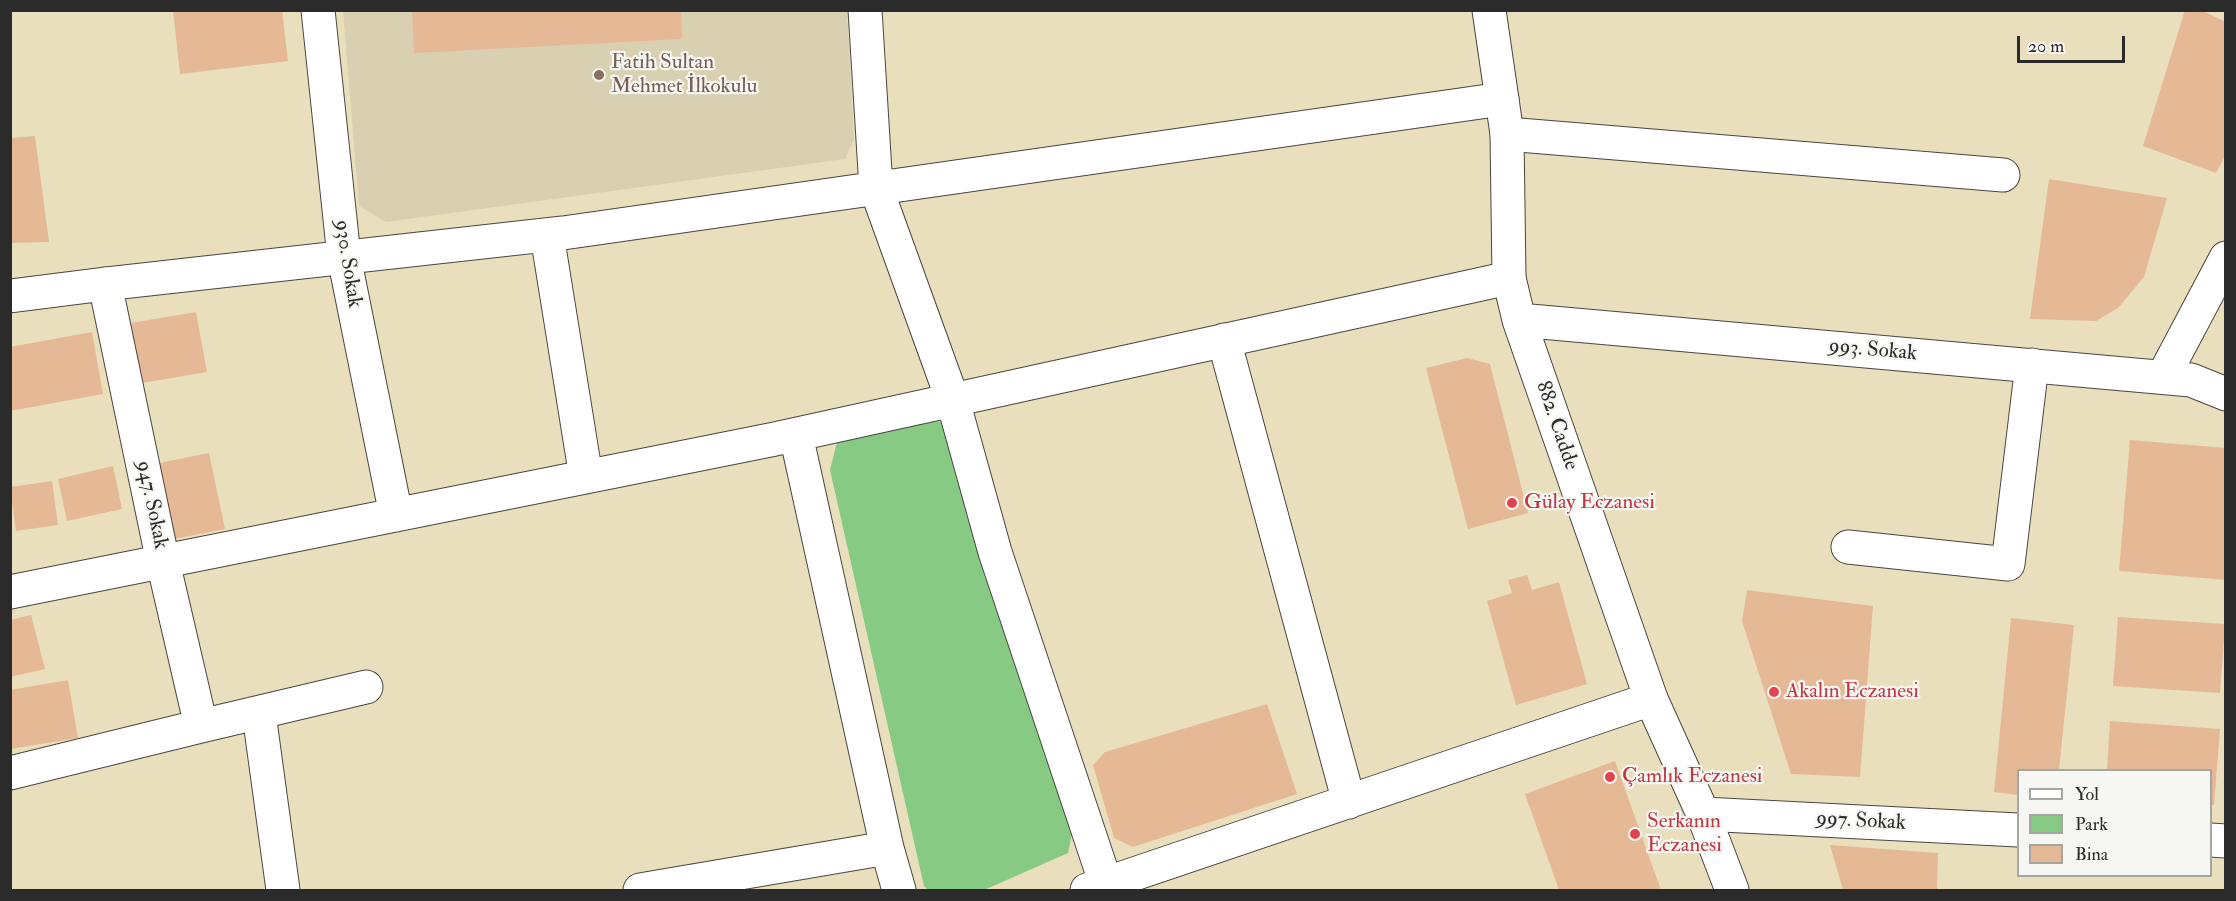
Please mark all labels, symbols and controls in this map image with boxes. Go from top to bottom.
scale bar [2020,24,2128,62]
text: 20 m [2028,35,2064,58]
place label: Fatih Sultan Mehmet İlkokulu [611,50,757,100]
marker: Fatih Sultan Mehmet İlkokulu [592,68,606,82]
street label: 930. Sokak [328,218,366,310]
street label: 993. Sokak [1828,335,1918,367]
street label: 882. Cadde [1529,378,1583,474]
street label: 947. Sokak [129,459,173,551]
place label: Gülay Eczanesi [1524,490,1655,516]
marker: Gülay Eczanesi [1505,496,1519,510]
place label: Akalın Eczanesi [1786,679,1919,705]
marker: Akalın Eczanesi [1767,685,1781,699]
place label: Çamlık Eczanesi [1622,764,1762,790]
legend [2017,769,2212,877]
marker: Çamlık Eczanesi [1603,770,1617,784]
text: Yol [2075,783,2099,806]
street label: 997. Sokak [1816,807,1906,837]
place label: Serkanın Eczanesi [1647,809,1722,859]
text: Park [2075,813,2108,836]
marker: Serkanın Eczanesi [1628,827,1642,841]
text: Bina [2075,843,2108,866]

